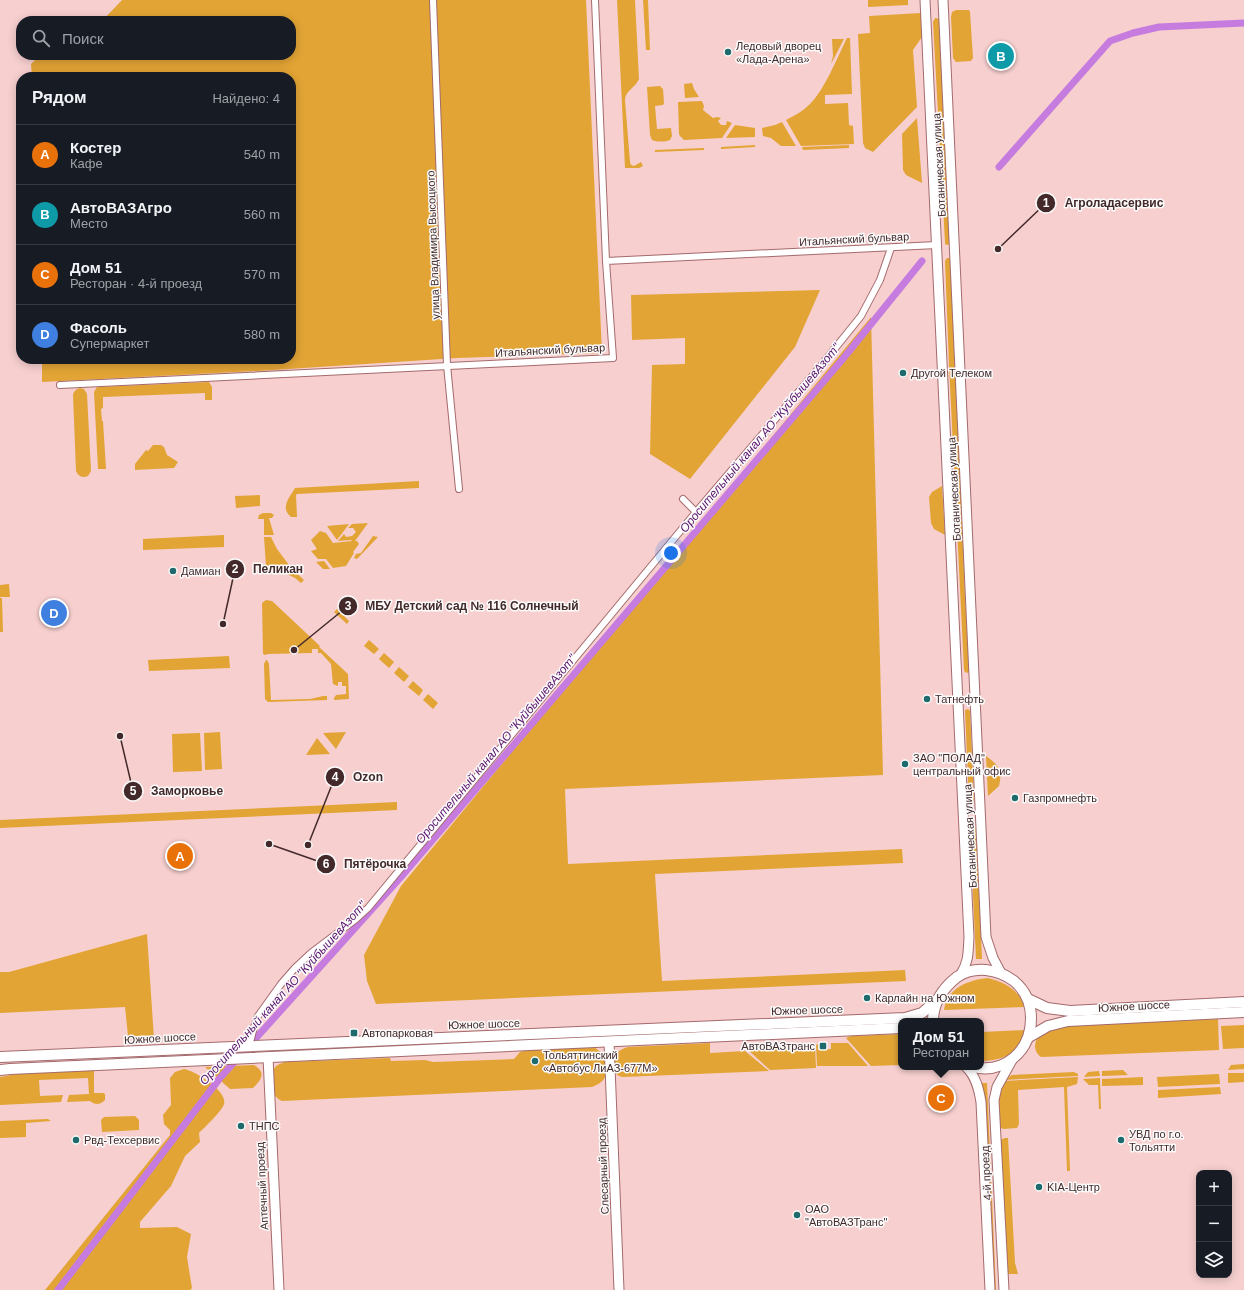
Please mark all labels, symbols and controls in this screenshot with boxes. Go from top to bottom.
search box [16,16,296,60]
icon: search [30,27,52,49]
text: Поиск [62,30,104,47]
place label: Ледовый дворец «Лада-Арена» [736,40,822,65]
pin: B [988,41,1014,71]
marker: Ледовый дворец «Лада-Арена» [723,47,733,57]
text: Рядом [32,88,87,107]
text: Найдено: 4 [212,91,280,106]
street label: Ботаническая улица [930,112,948,217]
text: Костер [70,139,121,156]
text: A [40,147,50,162]
text: 540 m [244,147,280,162]
text: Кафе [70,156,103,171]
street label: улица Владимира Высоцкого [424,170,442,320]
callout: Агроладасервис [1036,191,1171,215]
text: 1 [1043,196,1050,210]
text: Агроладасервис [1065,196,1164,210]
text: АвтоВАЗАгро [70,199,172,216]
text: B [40,207,50,222]
text: 560 m [244,207,280,222]
text: Место [70,216,108,231]
street label: Итальянский бульвар [799,230,909,248]
text: Дом 51 [70,259,122,276]
text: C [40,267,50,282]
text: 570 m [244,267,280,282]
text: Ресторан · 4-й проезд [70,276,202,291]
text: Фасоль [70,319,127,336]
text: D [40,327,50,342]
text: 580 m [244,327,280,342]
text: Супермаркет [70,336,149,351]
water label: Оросительный канал АО "КуйбышевАзот" [677,340,844,535]
street label: Итальянский бульвар [495,341,605,359]
place label: Другой Телеком [911,367,992,379]
marker: Другой Телеком [898,368,908,378]
street label: Ботаническая улица [945,436,963,541]
your location [661,543,681,563]
callout: Пеликан [225,557,311,581]
text: 2 [232,562,239,576]
text: Пеликан [253,562,303,576]
place label: Дамиан [181,565,220,577]
marker: Дамиан [168,566,178,576]
callout: МБУ Детский сад № 116 Солнечный [338,594,587,618]
pin: D [41,598,67,628]
text: 3 [345,599,352,613]
text: МБУ Детский сад № 116 Солнечный [365,599,579,613]
water label: Оросительный канал АО "КуйбышевАзот" [413,651,580,846]
place label: Татнефть [935,693,984,705]
marker: Татнефть [922,694,932,704]
place label: ЗАО "ПОЛАД" центральный офис [913,752,1011,777]
marker: ЗАО "ПОЛАД" центральный офис [900,759,910,769]
callout: Ozon [325,765,391,789]
text: 4 [332,770,339,784]
text: Ozon [353,770,383,784]
callout: Заморковье [123,779,231,803]
street label: Ботаническая улица [961,783,979,888]
text: 5 [130,784,137,798]
text: Заморковье [151,784,223,798]
place label: Газпромнефть [1023,792,1097,804]
marker: Газпромнефть [1010,793,1020,803]
pin: A [167,841,193,871]
callout: Пятёрочка [316,852,414,876]
text: 6 [323,857,330,871]
text: Пятёрочка [344,857,406,871]
water label: Оросительный канал АО "КуйбышевАзот" [197,898,370,1088]
place label: Карлайн на Южном [875,992,975,1004]
marker: Карлайн на Южном [862,993,872,1003]
street label: Южное шоссе [1098,998,1170,1014]
street label: Южное шоссе [771,1003,843,1017]
street label: Южное шоссе [448,1017,520,1031]
popup [898,1018,984,1070]
place label: Автопарковая [362,1027,433,1039]
marker: Автопарковая [349,1028,359,1038]
text: Дом 51 [913,1028,965,1045]
street label: Южное шоссе [124,1030,196,1046]
place label: АвтоВАЗтранс [741,1040,815,1052]
marker: АвтоВАЗтранс [818,1041,828,1051]
text: Ресторан [913,1045,969,1060]
place label: Тольяттинский «Автобус ЛиАЗ-677М» [543,1049,658,1074]
marker: Тольяттинский «Автобус ЛиАЗ-677М» [530,1056,540,1066]
pin: C [928,1083,954,1113]
street label: Слесарный проезд [595,1117,611,1215]
place label: ТНПС [249,1120,280,1132]
marker: ТНПС [236,1121,246,1131]
place label: УВД по г.о. Тольятти [1129,1128,1184,1153]
place label: Рвд-Техсервис [84,1134,160,1146]
marker: Рвд-Техсервис [71,1135,81,1145]
marker: УВД по г.о. Тольятти [1116,1135,1126,1145]
street label: Аптечный проезд [254,1141,270,1230]
street label: 4-й проезд [979,1145,993,1200]
map controls [1196,1170,1232,1278]
button: + [1196,1170,1232,1206]
place label: KIA-Центр [1047,1181,1100,1193]
marker: KIA-Центр [1034,1182,1044,1192]
place label: ОАО "АвтоВАЗТранс" [805,1203,887,1228]
button: − [1196,1206,1232,1242]
marker: ОАО "АвтоВАЗТранс" [792,1210,802,1220]
button: layers [1196,1242,1232,1278]

